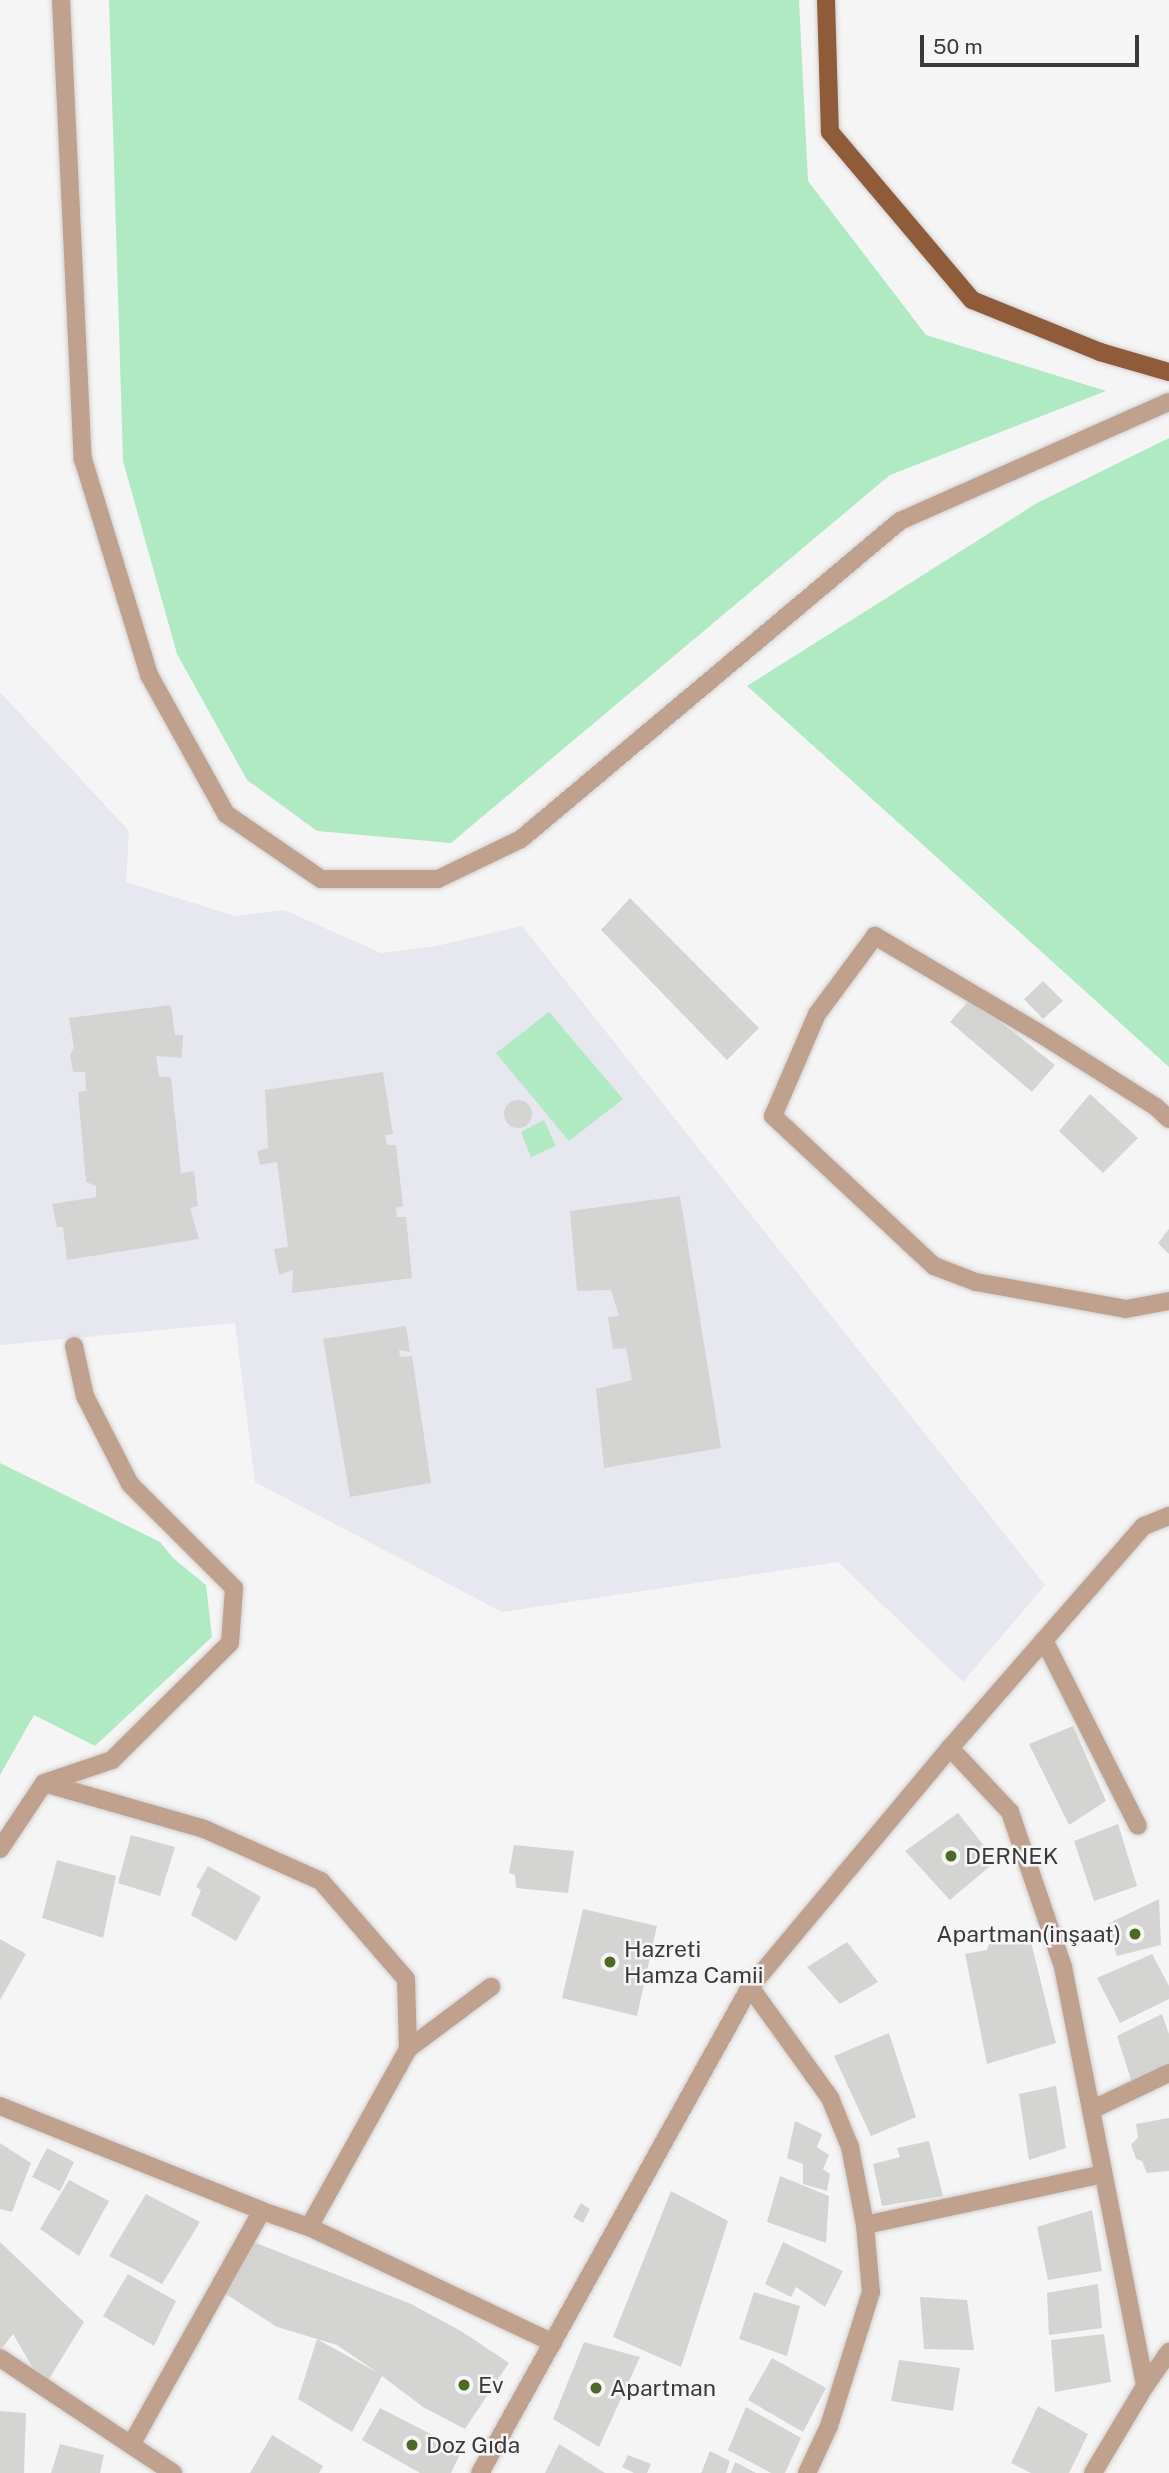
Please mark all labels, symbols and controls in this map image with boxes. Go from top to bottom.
scale bar [924,21,1143,65]
text: 50 m [933,34,983,59]
place label: DERNEK [965,1842,1058,1870]
marker: DERNEK [943,1848,959,1864]
place label: Apartman(inşaat) [936,1920,1121,1948]
marker: Apartman(inşaat) [1127,1926,1143,1942]
place label: Hazreti Hamza Camii [624,1935,763,1989]
marker: Hazreti Hamza Camii [602,1954,618,1970]
place label: Ev [478,2371,504,2399]
place label: Apartman [610,2374,716,2402]
marker: Ev [456,2377,472,2393]
marker: Apartman [588,2380,604,2396]
place label: Doz Gıda [426,2431,520,2459]
marker: Doz Gıda [404,2437,420,2453]

